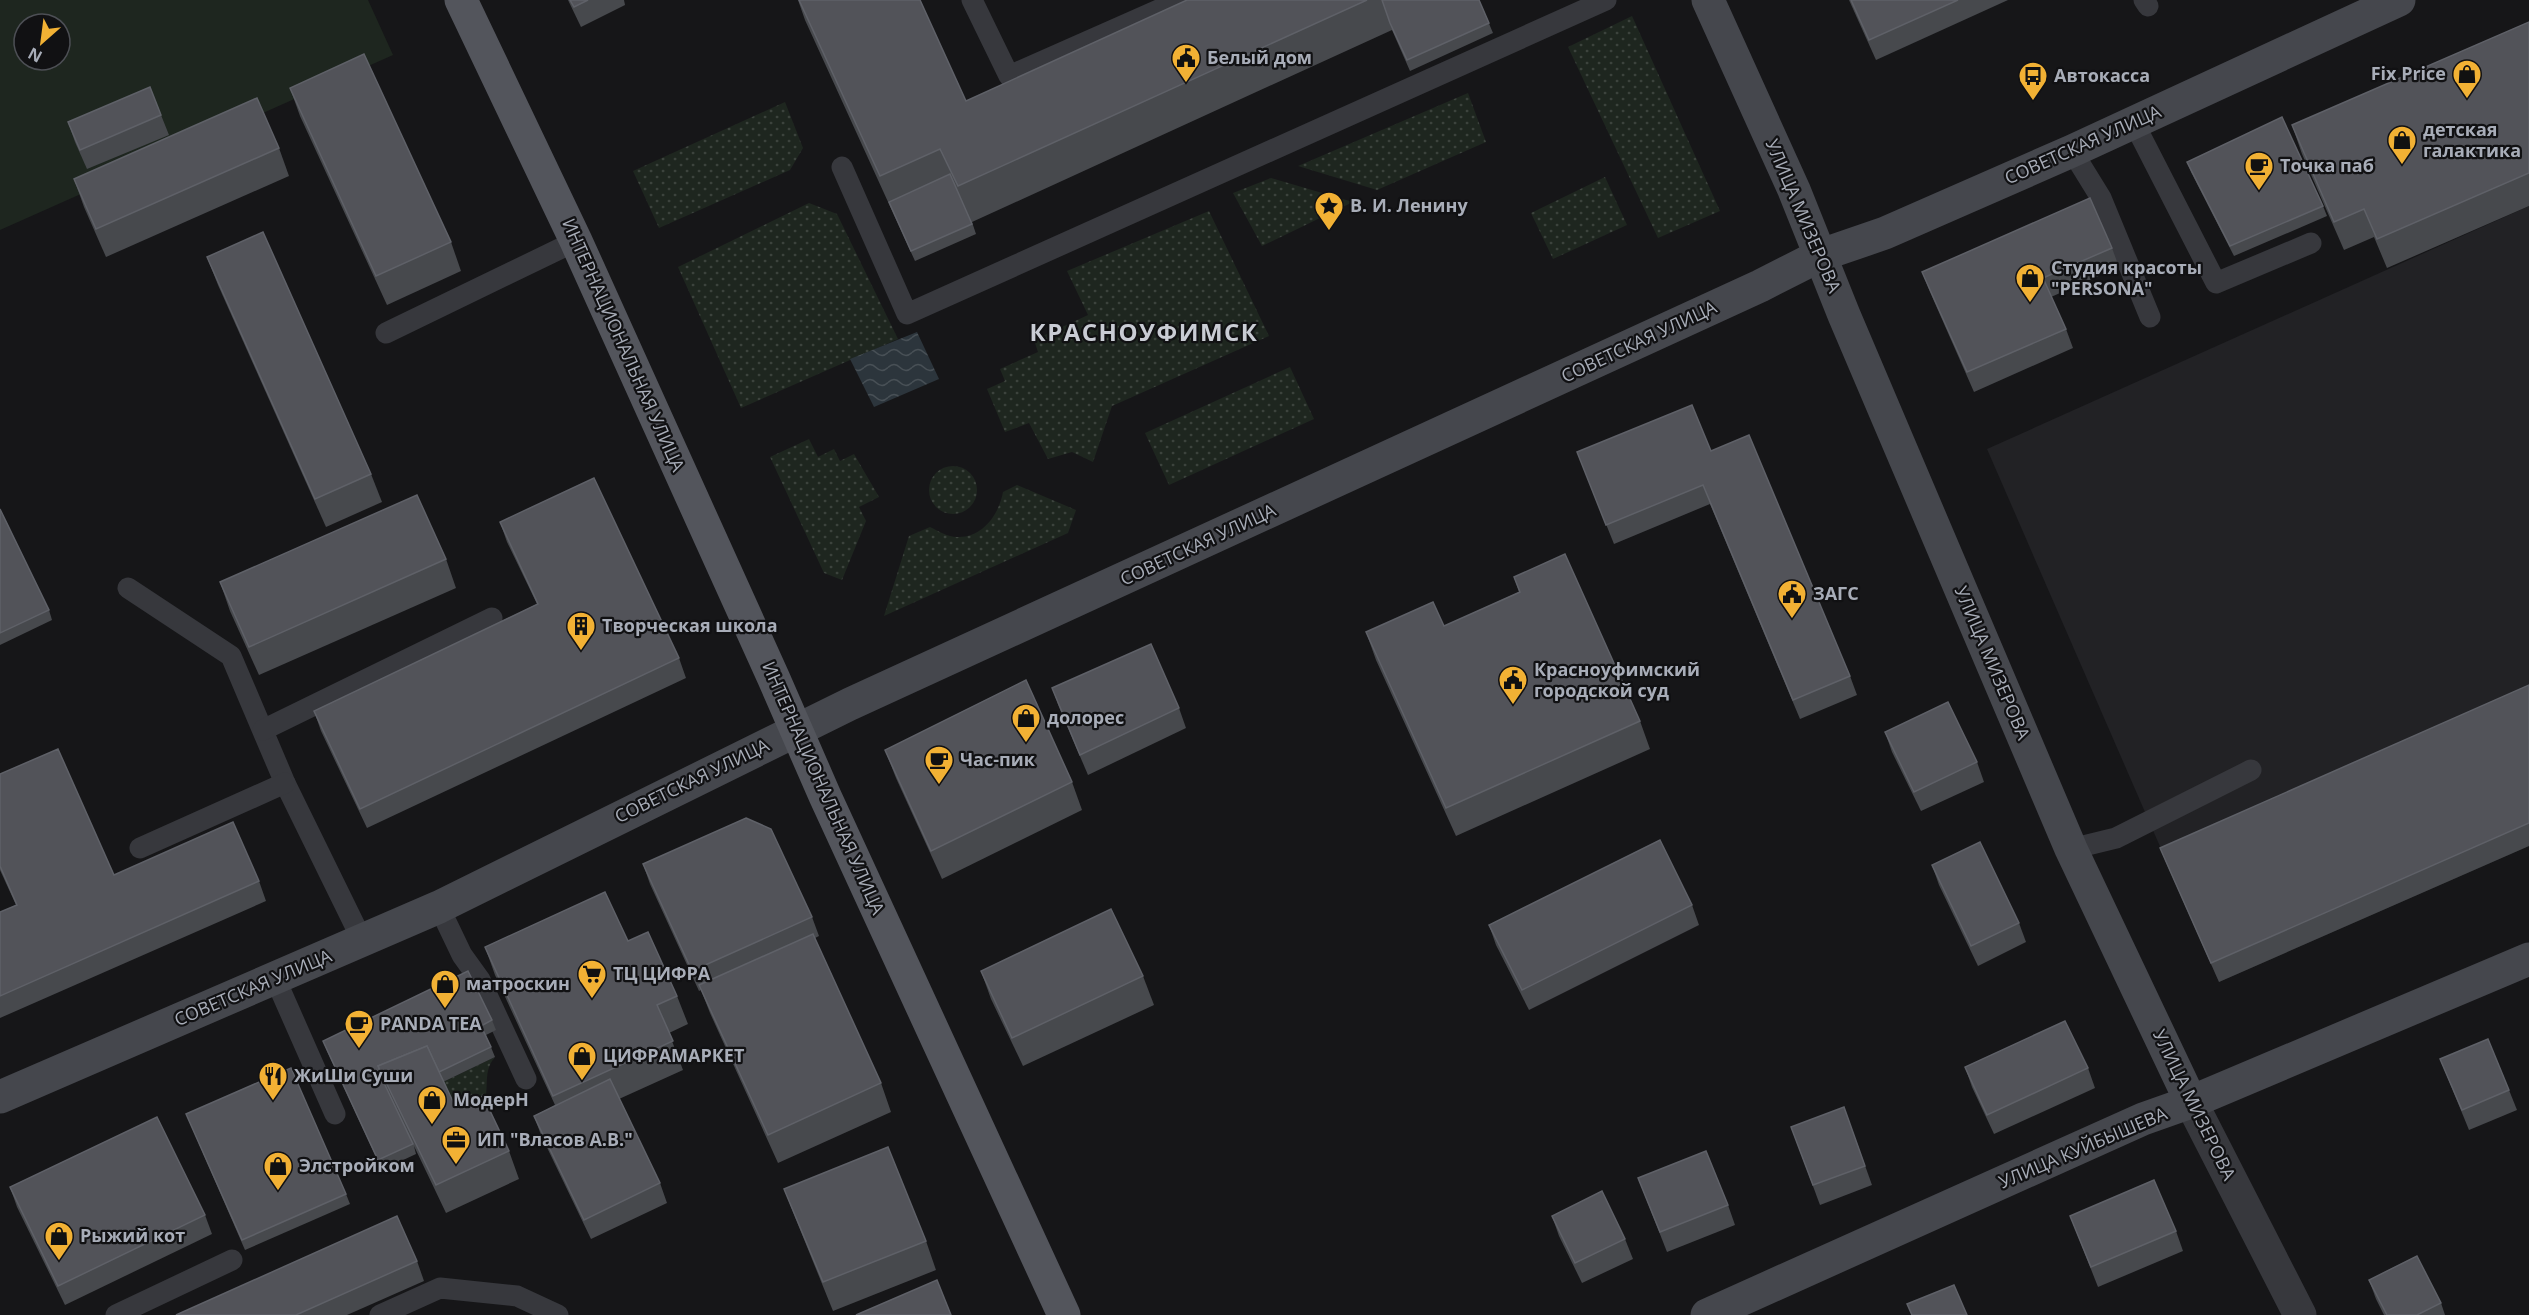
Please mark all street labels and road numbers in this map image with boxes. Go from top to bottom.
street label: СОВЕТСКАЯ УЛИЦА [2001,99,2165,189]
street label: УЛИЦА МИЗЕРОВА [1761,135,1847,297]
street label: ИНТЕРНАЦИОНАЛЬНАЯ УЛИЦА [557,214,691,476]
street label: СОВЕТСКАЯ УЛИЦА [1557,294,1721,388]
street label: СОВЕТСКАЯ УЛИЦА [1116,497,1280,591]
street label: УЛИЦА МИЗЕРОВА [1950,582,2036,744]
street label: ИНТЕРНАЦИОНАЛЬНАЯ УЛИЦА [757,657,891,919]
street label: СОВЕТСКАЯ УЛИЦА [610,732,773,828]
street label: СОВЕТСКАЯ УЛИЦА [170,943,336,1031]
street label: УЛИЦА МИЗЕРОВА [2148,1025,2242,1185]
street label: УЛИЦА КУЙБЫШЕВА [1995,1101,2171,1193]

